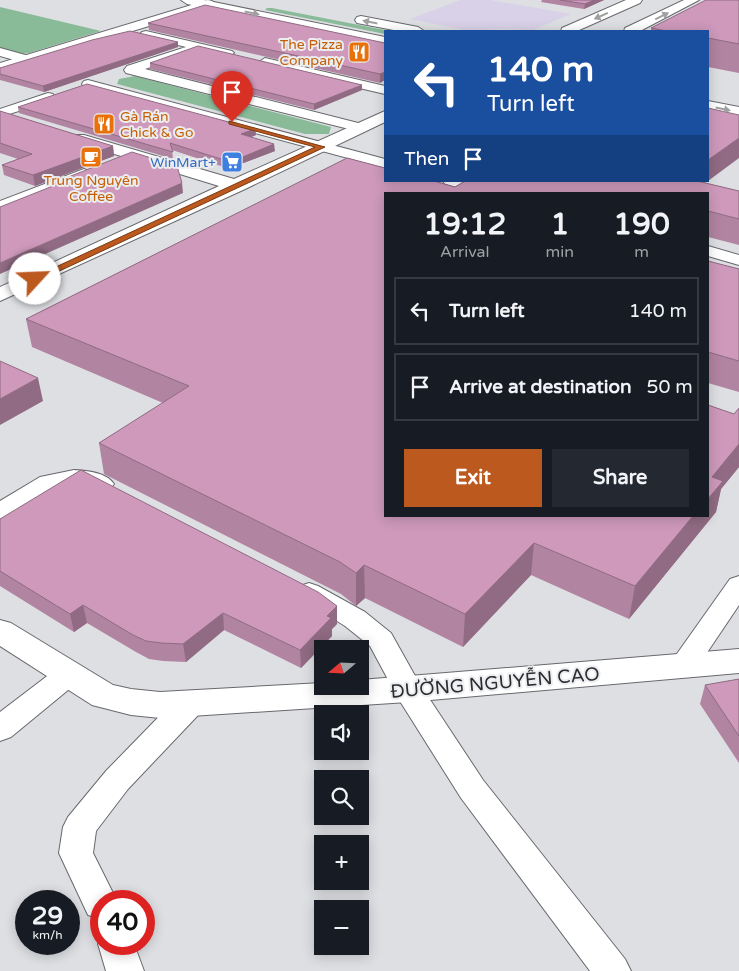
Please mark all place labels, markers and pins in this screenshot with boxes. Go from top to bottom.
place label: The Pizza Company [280,36,343,69]
restaurant icon: The Pizza Company [347,40,371,64]
pin [211,71,253,122]
place label: Gà Rán Chick & Go [120,108,193,141]
restaurant icon: Gà Rán Chick & Go [92,112,116,136]
cafe icon: Trung Nguyên Coffee [79,145,103,169]
supermarket icon: WinMart+ [220,150,244,174]
place label: WinMart+ [150,154,216,171]
place label: Trung Nguyên Coffee [44,172,138,205]

